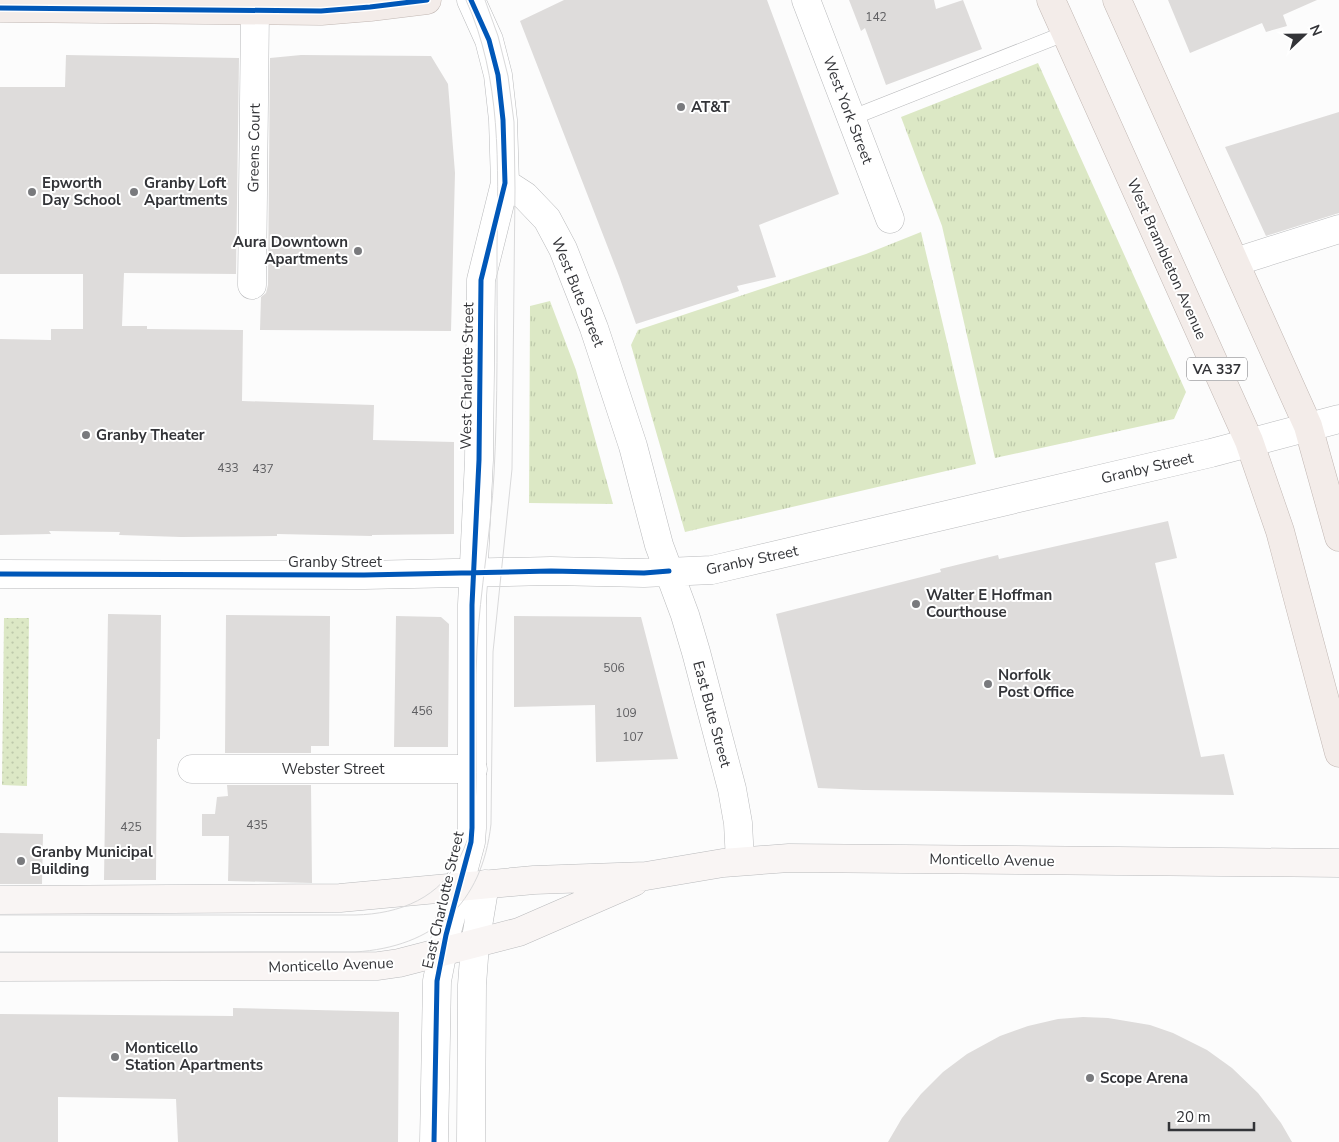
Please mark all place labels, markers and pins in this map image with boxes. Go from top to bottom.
place label: AT&T [691,97,730,117]
marker: AT&T [675,101,687,113]
place label: Epworth Day School [42,173,121,210]
place label: Granby Loft Apartments [144,173,228,210]
marker: Epworth Day School [26,186,38,198]
marker: Granby Loft Apartments [128,186,140,198]
place label: Aura Downtown Apartments [233,232,348,269]
marker: Aura Downtown Apartments [352,245,364,257]
place label: Granby Theater [96,425,205,445]
marker: Granby Theater [80,429,92,441]
place label: Walter E Hoffman Courthouse [926,585,1052,622]
marker: Walter E Hoffman Courthouse [910,598,922,610]
place label: Norfolk Post Office [998,665,1074,702]
marker: Norfolk Post Office [982,678,994,690]
place label: Granby Municipal Building [31,842,153,879]
marker: Granby Municipal Building [15,855,27,867]
place label: Monticello Station Apartments [125,1038,263,1075]
marker: Monticello Station Apartments [109,1051,121,1063]
place label: Scope Arena [1100,1068,1188,1088]
marker: Scope Arena [1084,1072,1096,1084]

